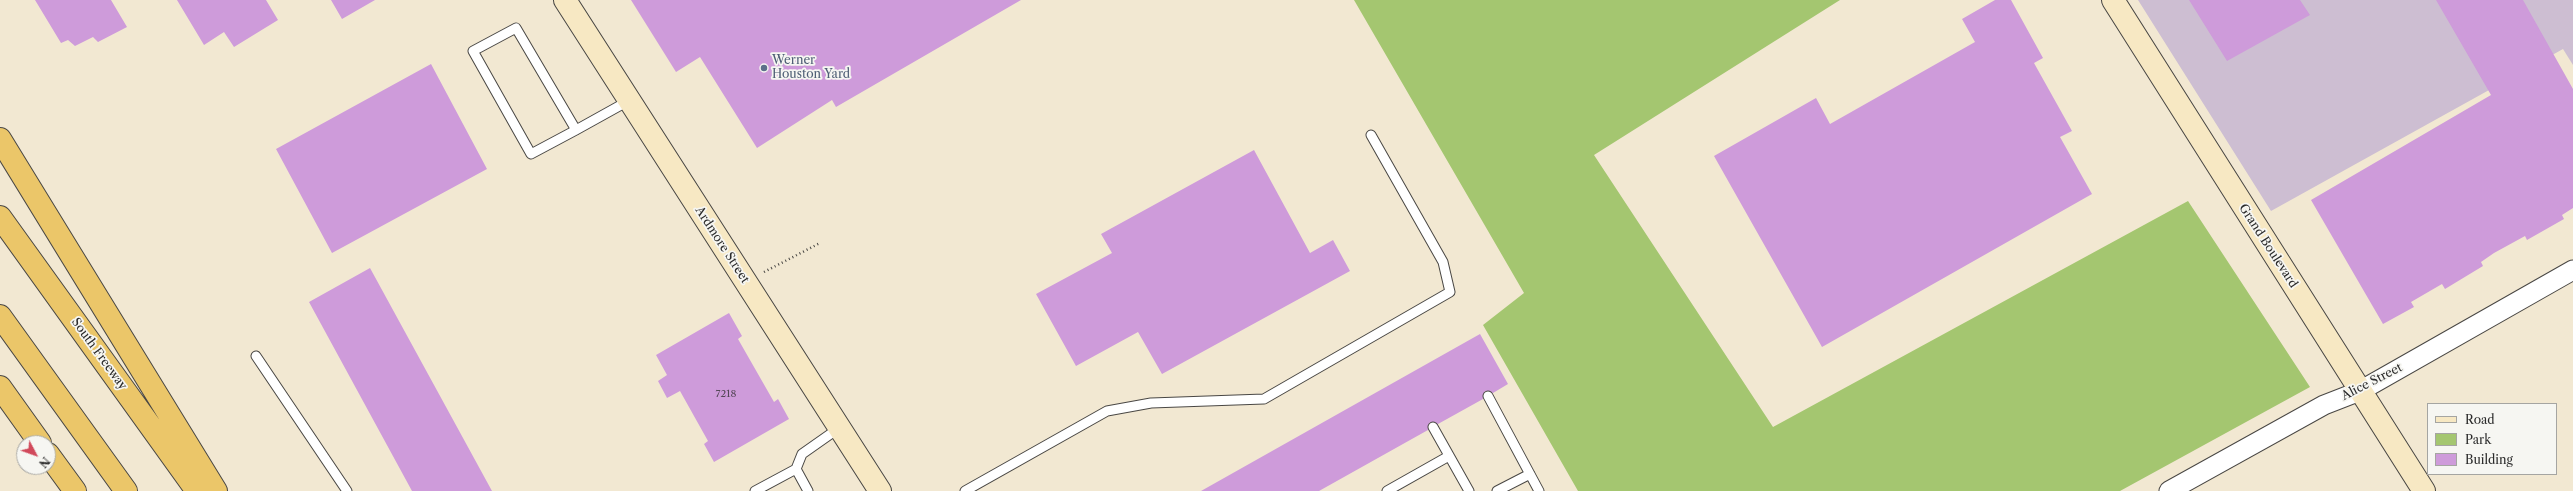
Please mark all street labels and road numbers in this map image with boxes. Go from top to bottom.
street label: Grand Boulevard [2236,201,2300,291]
street label: Ardmore Street [692,204,752,286]
street label: South Freeway [68,315,130,393]
street label: Alice Street [2339,361,2405,403]

